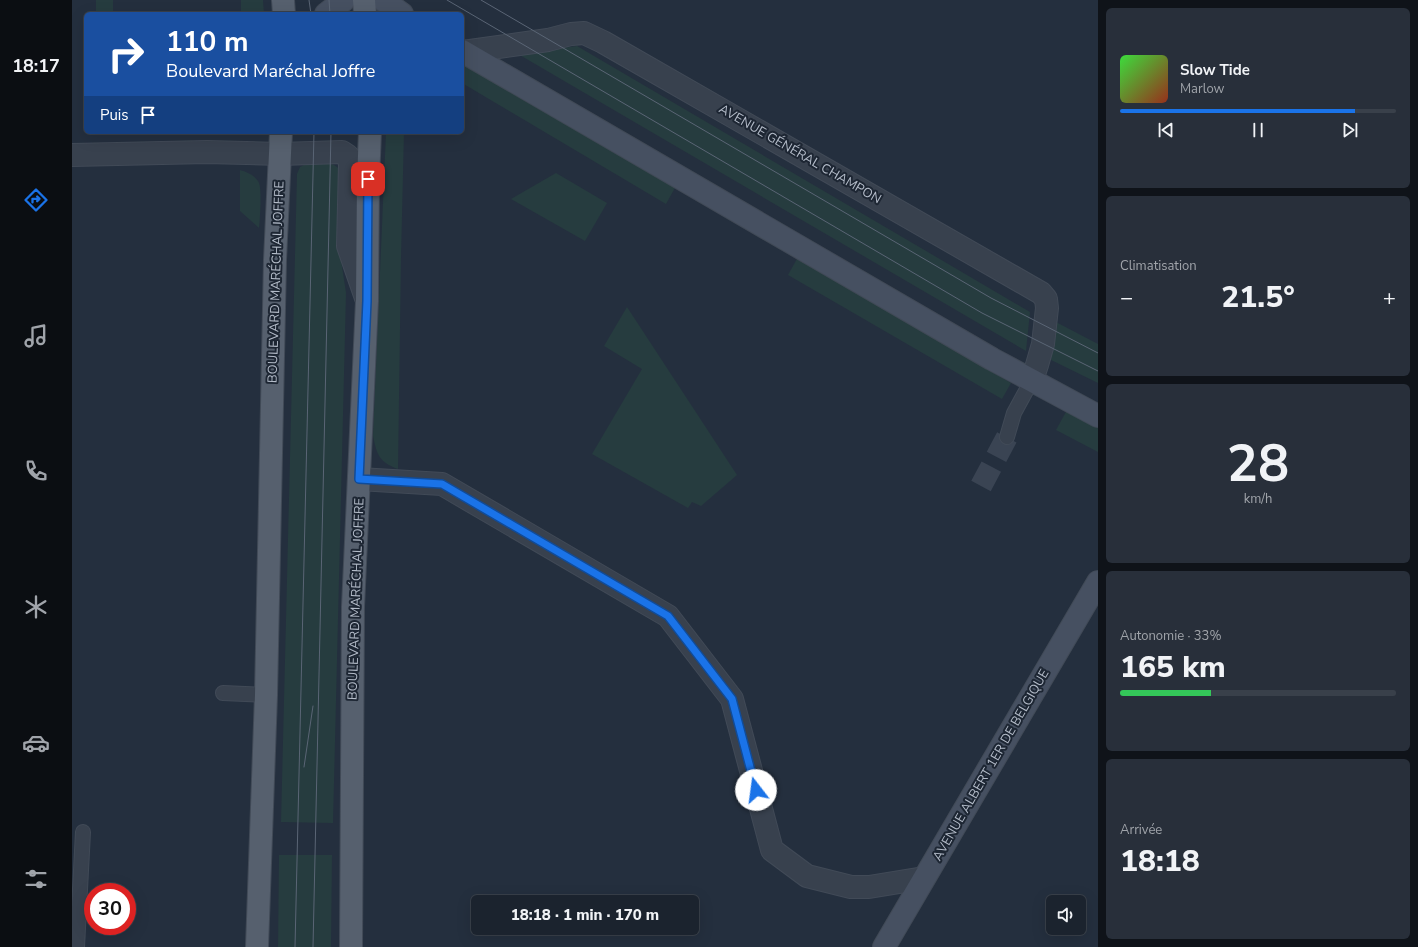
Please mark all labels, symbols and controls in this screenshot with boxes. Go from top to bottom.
text: 110 m [166,23,249,61]
icon: right [100,28,152,80]
text: 18:17 [12,54,60,78]
text: Boulevard Maréchal Joffre [166,59,375,83]
text: Slow Tide [1180,60,1250,80]
text: Marlow [1180,80,1225,98]
street label: AVENUE GÉNÉRAL CHAMPON [715,99,885,208]
icon: arrive [137,104,159,126]
text: Puis [100,105,129,125]
icon: previous [1155,119,1177,141]
icon: pause [1247,119,1269,141]
icon: next [1339,119,1361,141]
pin [351,162,385,196]
icon: arrive [357,168,379,190]
street label: BOULEVARD MARÉCHAL JOFFRE [262,181,289,383]
icon: directions [22,186,50,214]
text: Climatisation [1120,257,1197,275]
text: 21.5° [1221,277,1295,318]
text: − [1120,283,1133,313]
text: + [1383,283,1396,313]
icon: music [22,322,50,350]
text: 28 [1227,428,1289,499]
icon: phone [22,457,50,485]
text: km/h [1244,490,1272,508]
street label: BOULEVARD MARÉCHAL JOFFRE [342,498,369,700]
icon: climate [22,593,50,621]
text: Autonomie · 33% [1120,627,1222,645]
text: 165 km [1120,647,1226,688]
street label: AVENUE ALBERT 1ER DE BELGIQUE [929,666,1053,864]
icon: car [22,729,50,757]
position arrow [735,769,777,811]
text: Arrivée [1120,821,1162,839]
text: 18:18 [1120,841,1200,882]
icon: filters [22,865,50,893]
speed limit sign: 30 [84,883,136,935]
map controls [1046,895,1086,935]
button: sound [1046,895,1086,935]
text: 18:18 · 1 min · 170 m [511,905,659,925]

